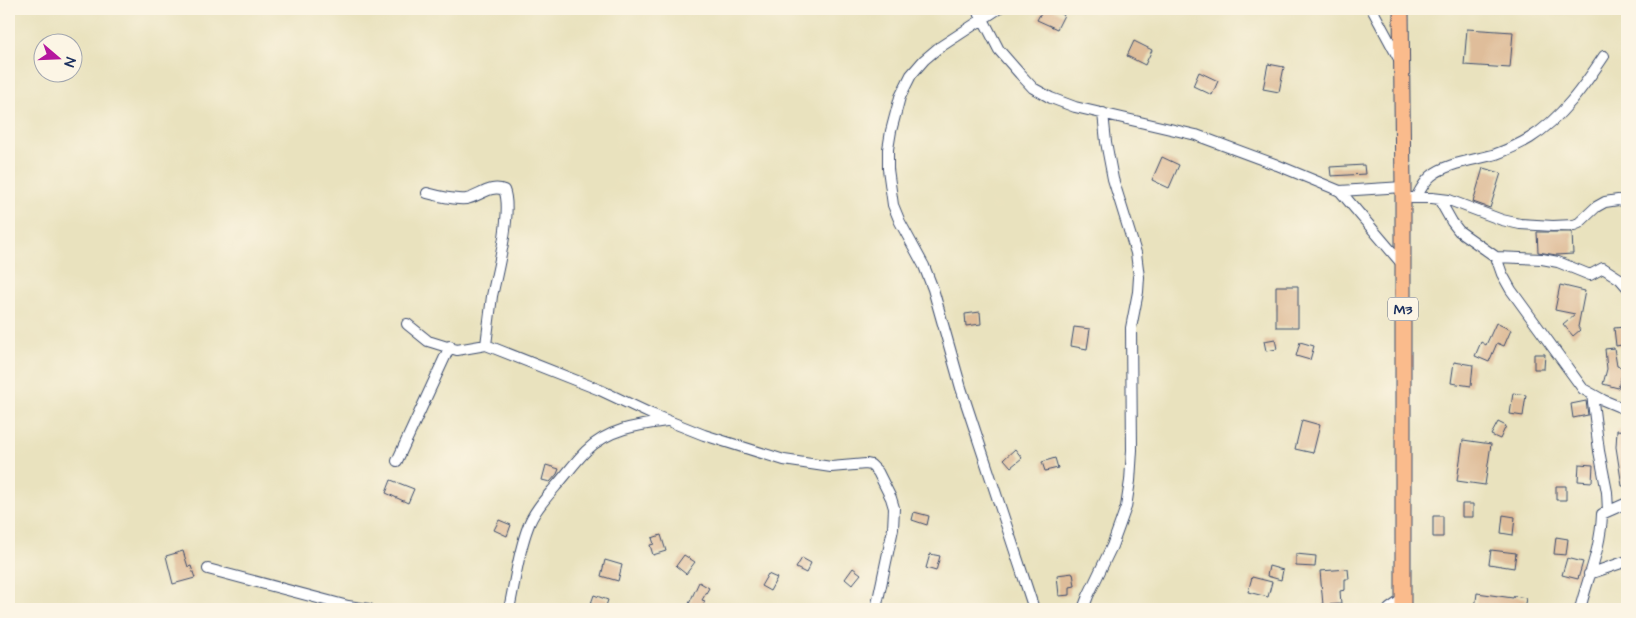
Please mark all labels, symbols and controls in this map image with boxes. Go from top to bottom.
north arrow [32,32,82,82]
text: N [58,54,80,70]
road number: M3 [1388,298,1418,320]

